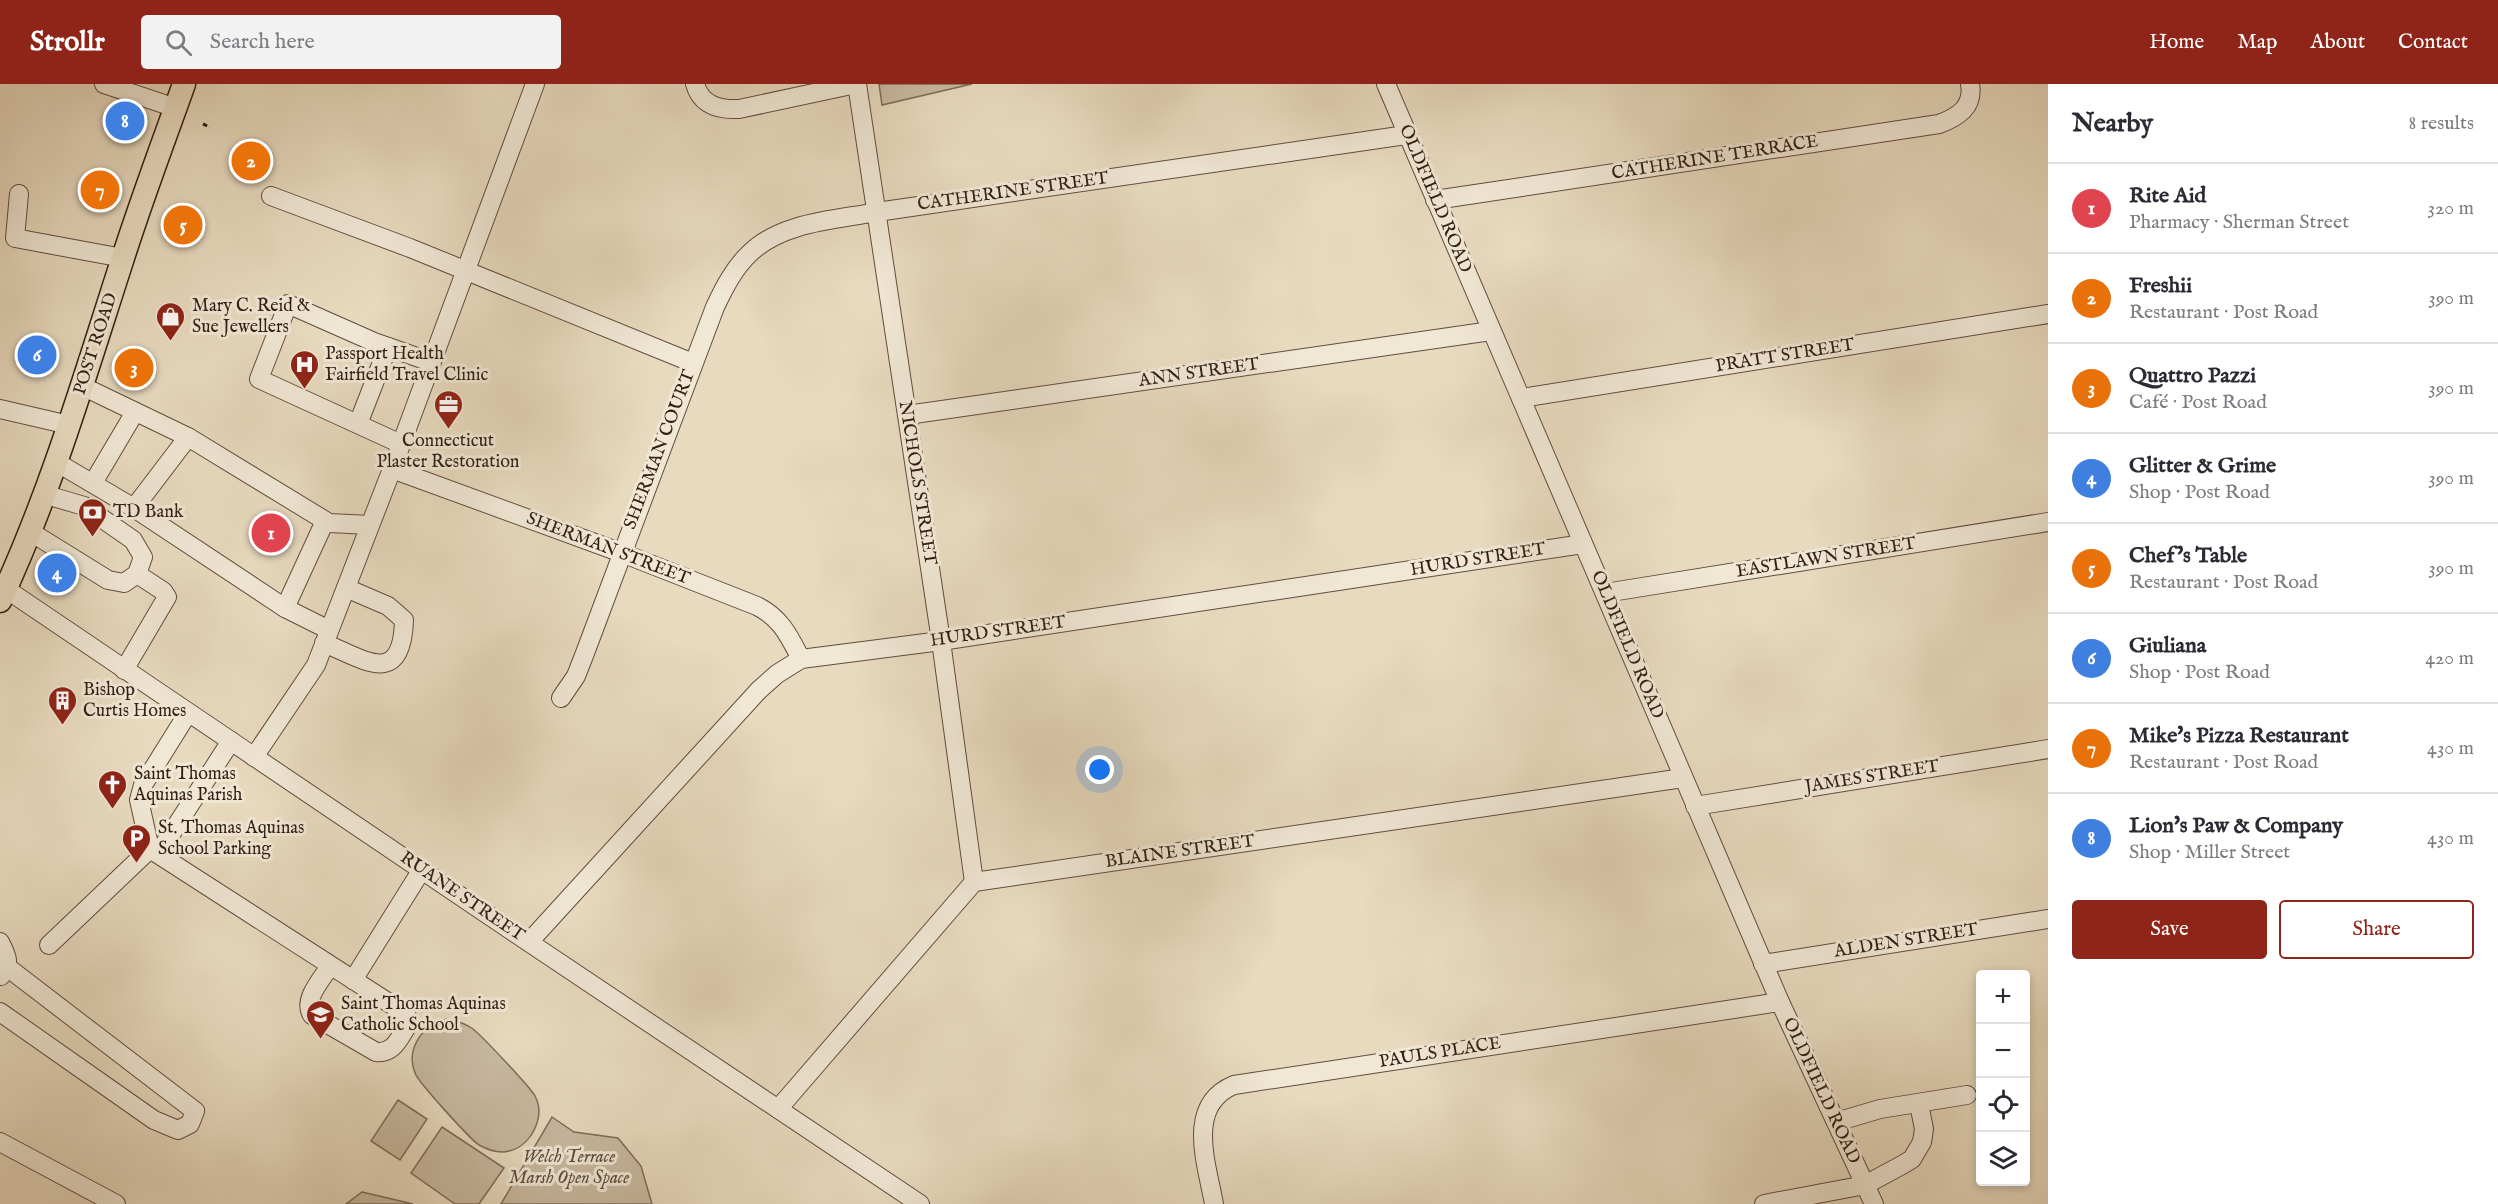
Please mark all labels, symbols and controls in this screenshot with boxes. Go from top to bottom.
search box [141,15,561,69]
text: Strollr [30,25,105,60]
icon: search [162,26,195,59]
text: Search here [210,28,315,56]
text: Home [2149,29,2204,56]
text: Map [2237,29,2277,56]
text: About [2310,29,2365,56]
text: Contact [2398,29,2468,56]
pin: 8 [106,99,144,144]
text: Nearby [2072,107,2153,140]
text: 8 results [2408,111,2474,136]
street label: OLDFIELD ROAD [1393,121,1477,277]
street label: CATHERINE TERRACE [1610,130,1820,186]
pin: 2 [232,138,270,184]
street label: CATHERINE STREET [916,167,1110,217]
pin: 7 [80,168,120,212]
text: Rite Aid [2129,182,2206,210]
text: 1 [2088,196,2095,221]
text: 320 m [2428,196,2474,221]
pin: 5 [164,202,202,248]
text: Pharmacy · Sherman Street [2129,210,2349,235]
text: Freshii [2129,272,2192,300]
text: 2 [2087,286,2096,311]
text: 390 m [2428,286,2474,311]
street label: POST ROAD [69,290,123,398]
place label: Mary C. Reid & Sue Jewellers [192,295,310,339]
shop icon: Mary C. Reid & Sue Jewellers [155,300,187,342]
text: Restaurant · Post Road [2129,300,2318,325]
pin: 6 [18,332,57,378]
street label: PRATT STREET [1714,334,1856,378]
place label: Passport Health Fairfield Travel Clinic [325,343,488,387]
pin: 3 [114,346,154,390]
hospital icon: Passport Health Fairfield Travel Clinic [288,348,320,390]
street label: ANN STREET [1136,353,1261,393]
text: Quattro Pazzi [2129,362,2256,390]
street label: SHERMAN COURT [619,367,701,533]
text: 3 [2088,376,2095,401]
text: 390 m [2428,376,2474,401]
office icon: Connecticut Plaster Restoration [432,388,464,430]
text: Café · Post Road [2129,390,2267,415]
street label: NICHOLS STREET [893,399,941,567]
place label: Connecticut Plaster Restoration [377,430,520,474]
text: Glitter & Grime [2129,452,2276,480]
text: 4 [2087,466,2096,491]
text: 390 m [2428,466,2474,491]
text: Shop · Post Road [2129,480,2270,505]
bank icon: TD Bank [76,496,108,538]
place label: TD Bank [113,501,184,524]
street label: SHERMAN STREET [523,507,693,591]
pin: 1 [252,510,290,556]
street label: EASTLAWN STREET [1734,532,1918,584]
street label: HURD STREET [1409,538,1547,582]
text: Chef's Table [2129,542,2247,570]
pin: 4 [38,550,76,596]
text: 5 [2088,556,2095,581]
text: 390 m [2428,556,2474,581]
street label: OLDFIELD ROAD [1585,567,1669,723]
text: Restaurant · Post Road [2129,570,2318,595]
street label: HURD STREET [929,611,1067,653]
text: Giuliana [2129,632,2206,660]
text: 6 [2087,646,2096,671]
text: 420 m [2425,646,2474,671]
text: Shop · Post Road [2129,660,2270,685]
place label: Bishop Curtis Homes [83,679,186,723]
building icon: Bishop Curtis Homes [46,684,78,726]
text: Mike's Pizza Restaurant [2129,722,2349,750]
text: 7 [2087,736,2096,761]
text: 430 m [2427,736,2474,761]
text: Restaurant · Post Road [2129,750,2318,775]
your location [1085,755,1114,784]
street label: JAMES STREET [1801,755,1941,799]
place label: Saint Thomas Aquinas Parish [133,763,243,807]
church icon: Saint Thomas Aquinas Parish [97,768,129,810]
text: Lion's Paw & Company [2129,812,2343,840]
place label: St. Thomas Aquinas School Parking [158,817,304,861]
parking icon: St. Thomas Aquinas School Parking [121,822,153,864]
text: 8 [2088,826,2095,851]
text: 430 m [2427,826,2474,851]
street label: BLAINE STREET [1104,830,1256,874]
text: Shop · Miller Street [2129,840,2290,865]
street label: RUANE STREET [395,847,529,947]
button: Save [2072,900,2267,959]
button: Share [2279,900,2474,959]
street label: ALDEN STREET [1832,918,1979,964]
map controls [1976,970,2030,1186]
button: + [1976,970,2030,1024]
place label: Saint Thomas Aquinas Catholic School [341,993,506,1037]
school or university icon: Saint Thomas Aquinas Catholic School [304,998,336,1040]
street label: OLDFIELD ROAD [1777,1014,1865,1168]
button: − [1976,1024,2030,1078]
street label: PAULS PLACE [1377,1032,1503,1074]
button: locate [1976,1078,2030,1132]
button: layers [1976,1132,2030,1186]
park label: Welch Terrace Marsh Open Space [509,1146,629,1190]

